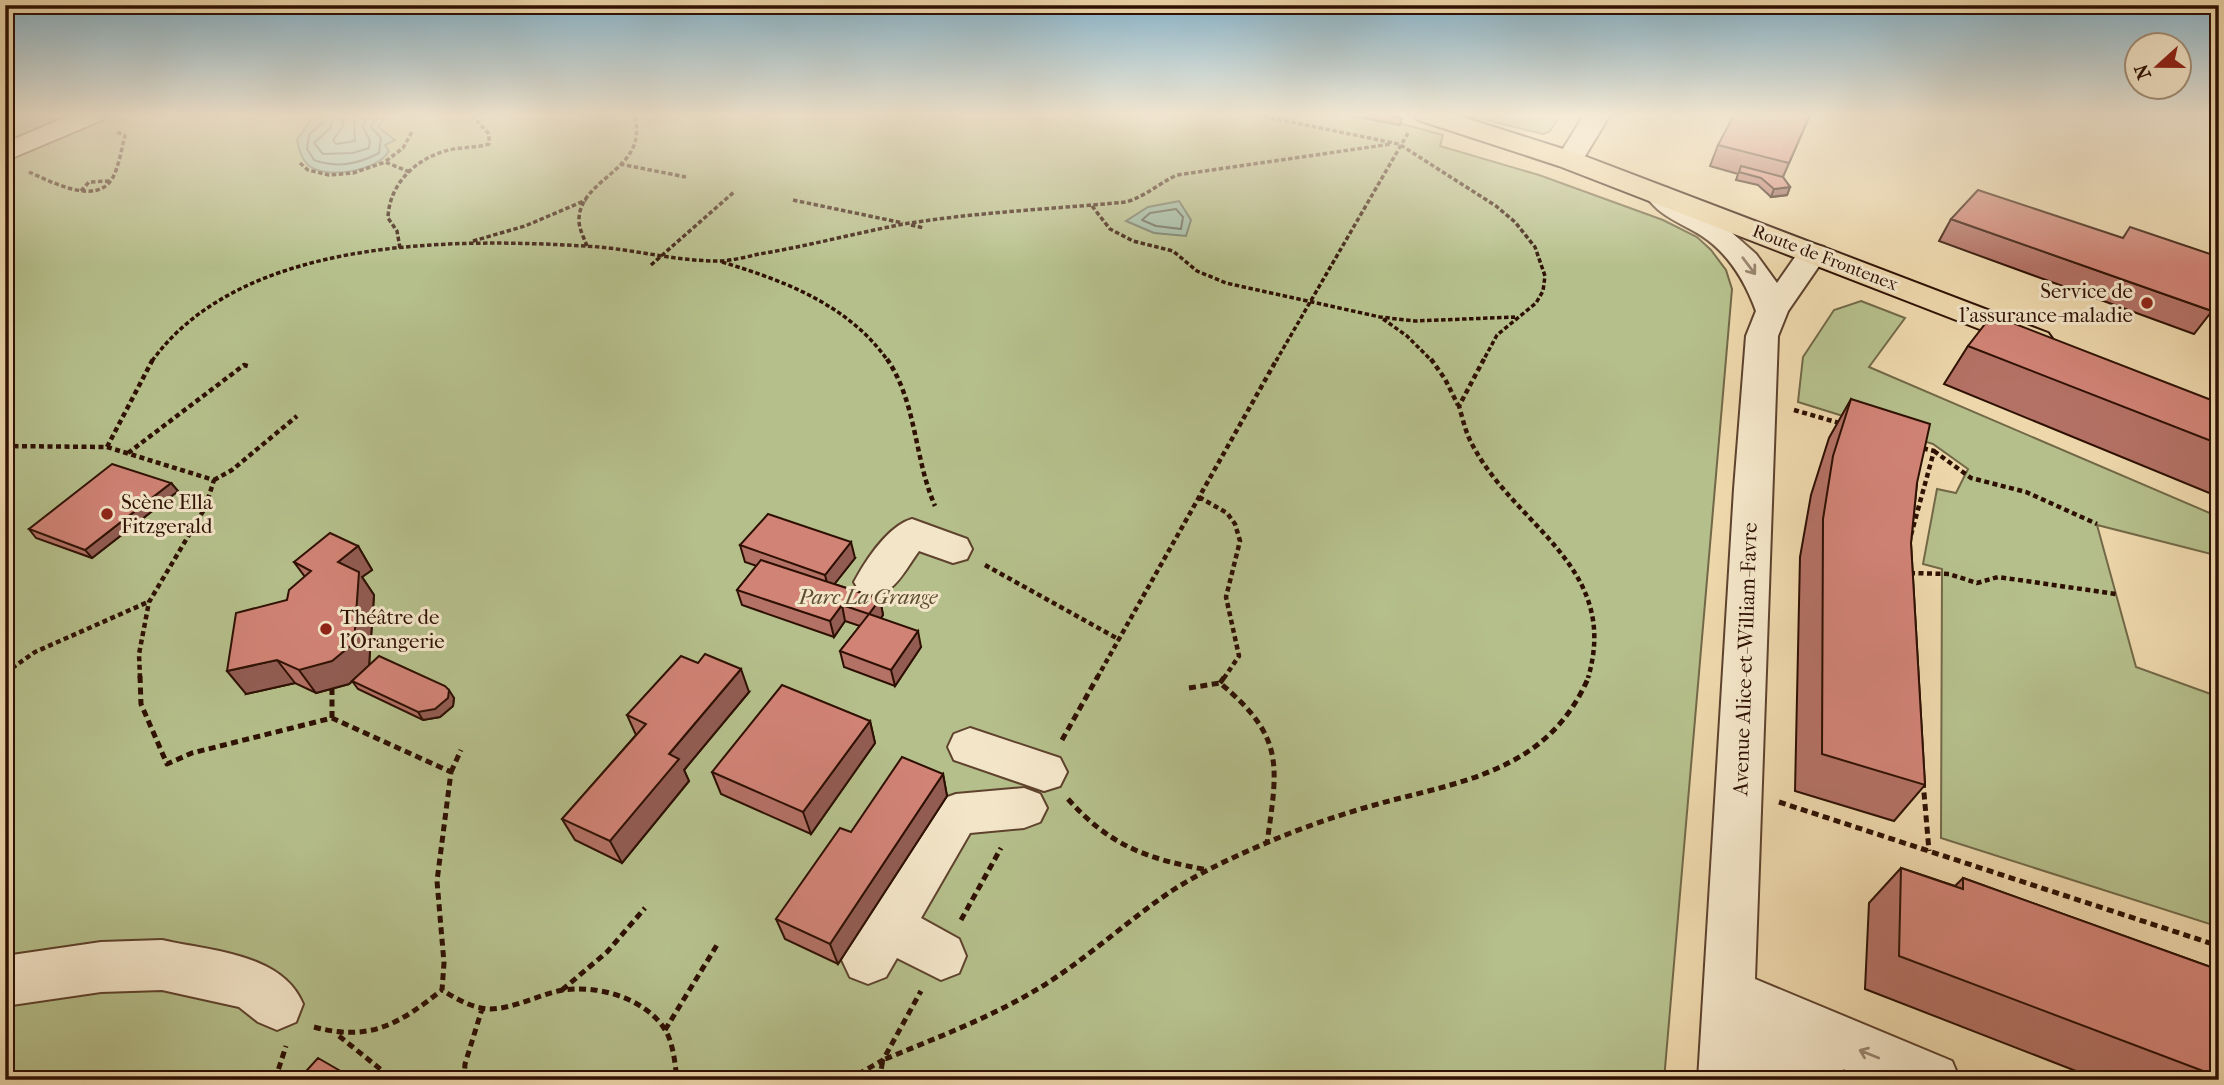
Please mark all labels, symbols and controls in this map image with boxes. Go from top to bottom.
north arrow [2122,32,2192,102]
text: N [2130,61,2156,82]
street label: Route de Frontenex [1749,221,1901,296]
one-way arrow [1742,256,1756,275]
place label: Service de l'assurance-maladie [1958,279,2133,327]
marker: Service de l'assurance-maladie [2139,295,2155,311]
place label: Scène Ella Fitzgerald [121,490,213,538]
marker: Scène Ella Fitzgerald [99,506,115,522]
street label: Avenue Alice-et-William-Favre [1728,522,1762,797]
park label: Parc La Grange [797,585,938,609]
place label: Théâtre de l'Orangerie [339,605,445,653]
marker: Théâtre de l'Orangerie [318,621,334,637]
one-way arrow [1859,1047,1881,1060]

